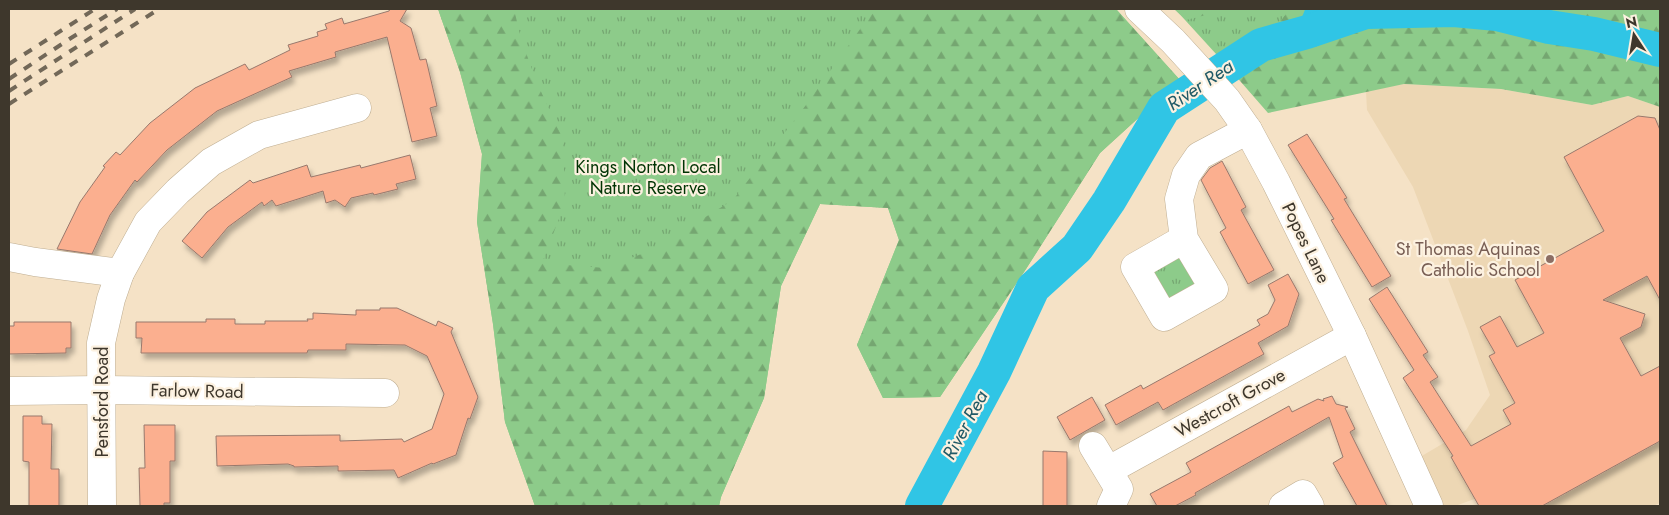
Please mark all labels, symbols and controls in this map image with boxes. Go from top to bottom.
north arrow [1609,10,1659,60]
text: N [1624,11,1639,33]
water label: River Rea [1161,53,1239,117]
park label: Kings Norton Local Nature Reserve [575,154,721,201]
street label: Popes Lane [1275,198,1337,288]
place label: St Thomas Aquinas Catholic School [1396,236,1540,283]
marker: St Thomas Aquinas Catholic School [1544,253,1556,265]
street label: Pensford Road [89,347,115,457]
street label: Westcroft Grove [1170,362,1290,444]
street label: Farlow Road [150,377,244,405]
water label: River Rea [936,385,995,464]

